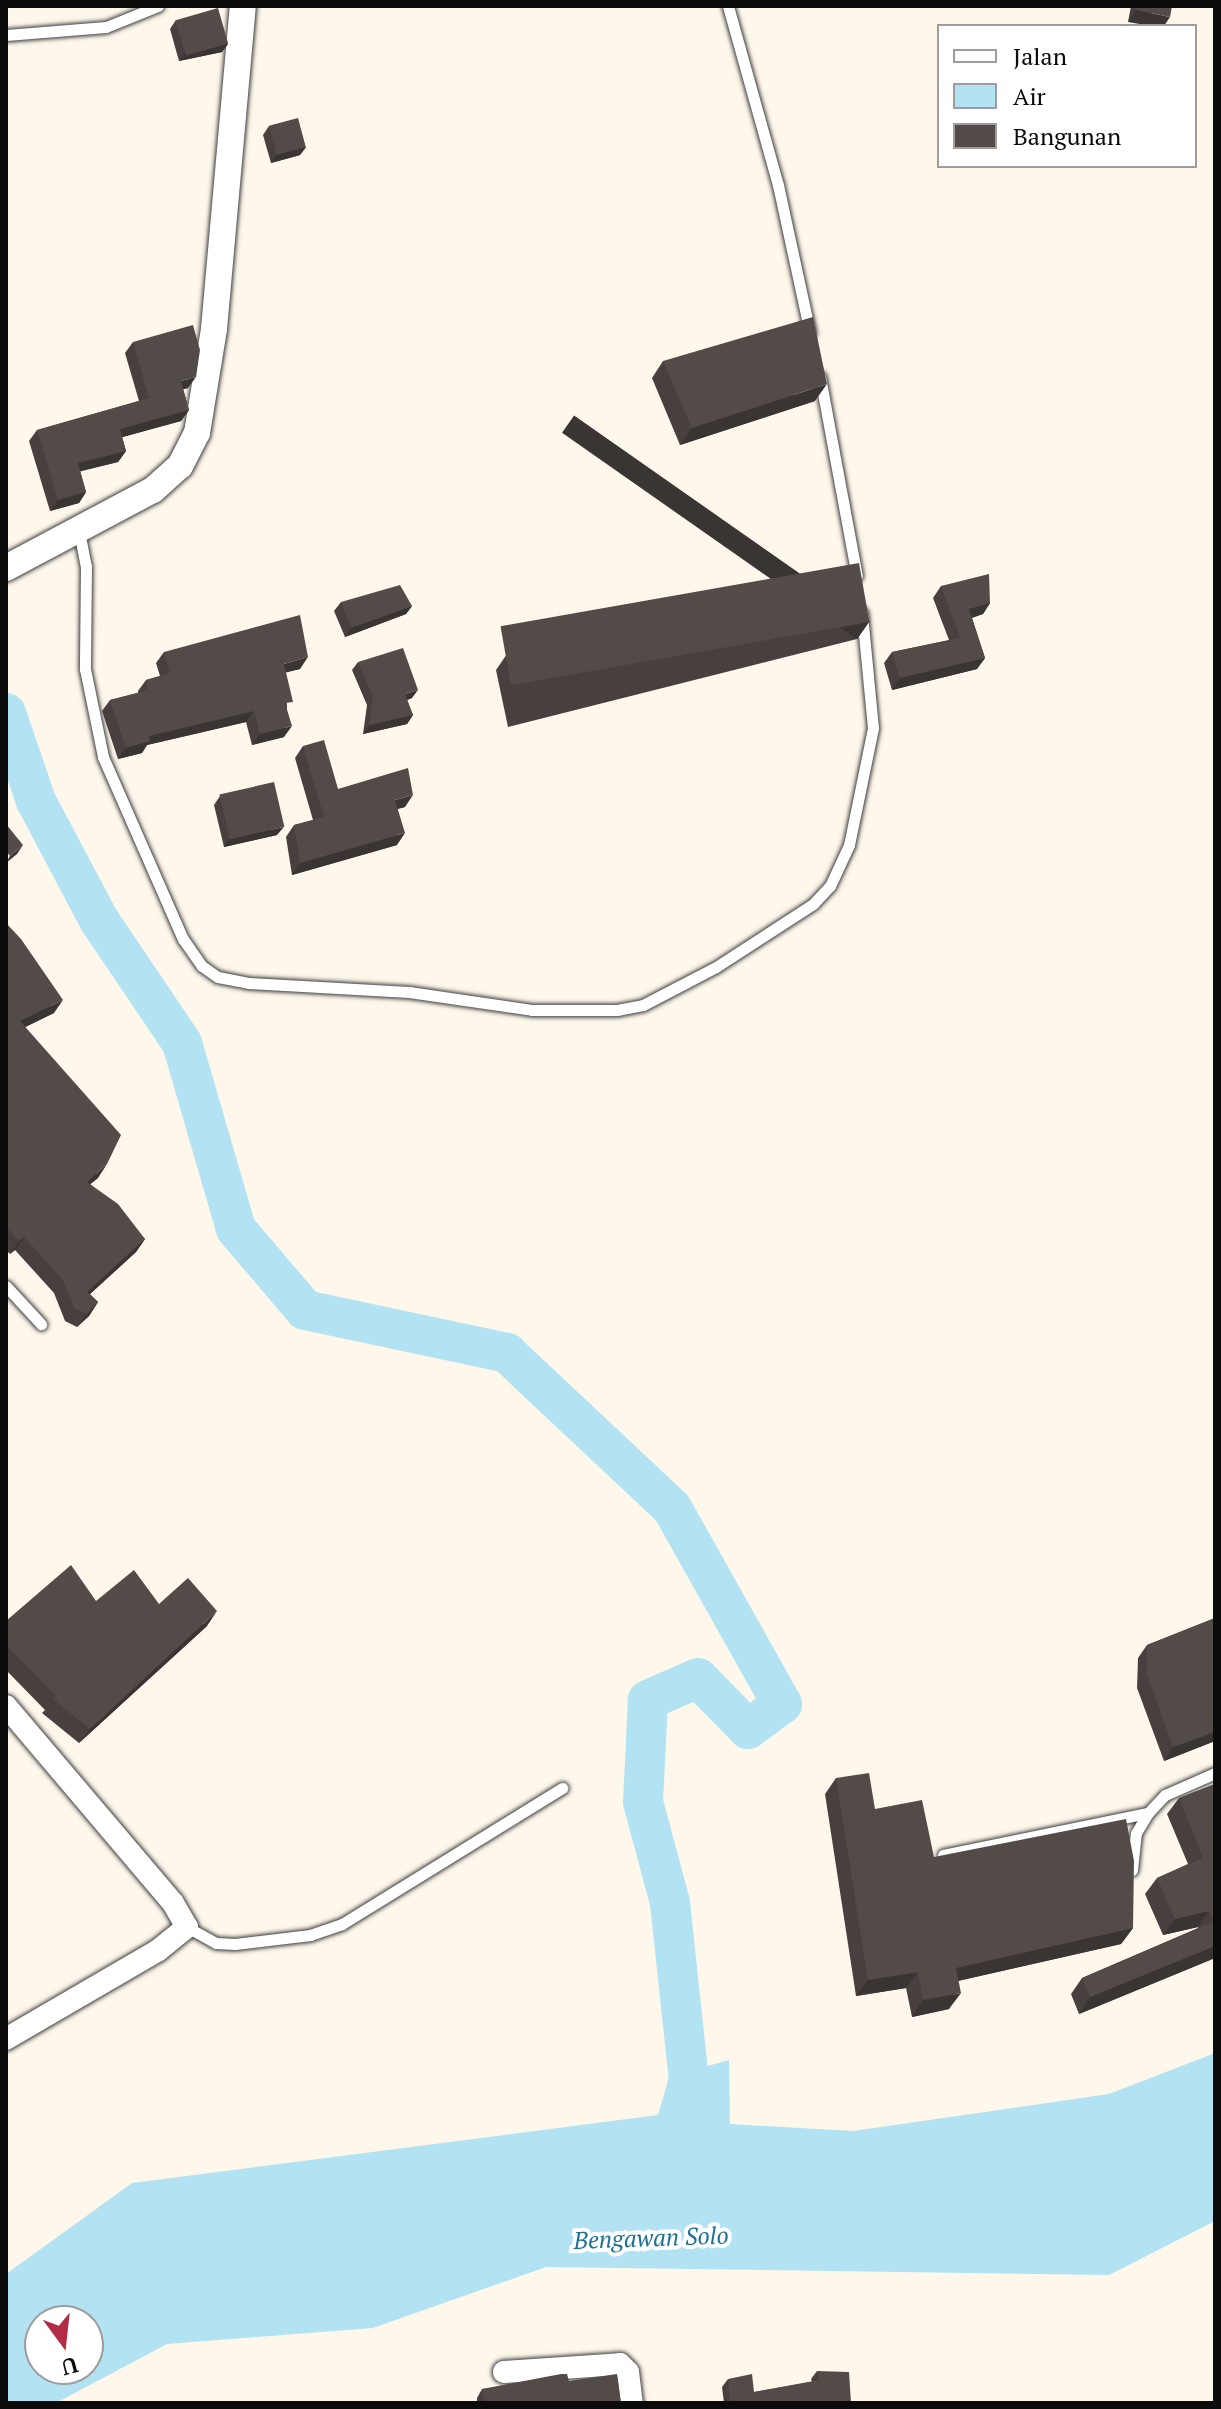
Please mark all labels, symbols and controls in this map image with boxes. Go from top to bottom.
legend [937,24,1197,168]
text: Jalan [1013,40,1067,72]
text: Air [1013,80,1046,112]
text: Bangunan [1013,120,1121,152]
water label: Bengawan Solo [573,2221,729,2255]
north arrow [24,2305,104,2385]
text: U [58,2351,81,2383]

